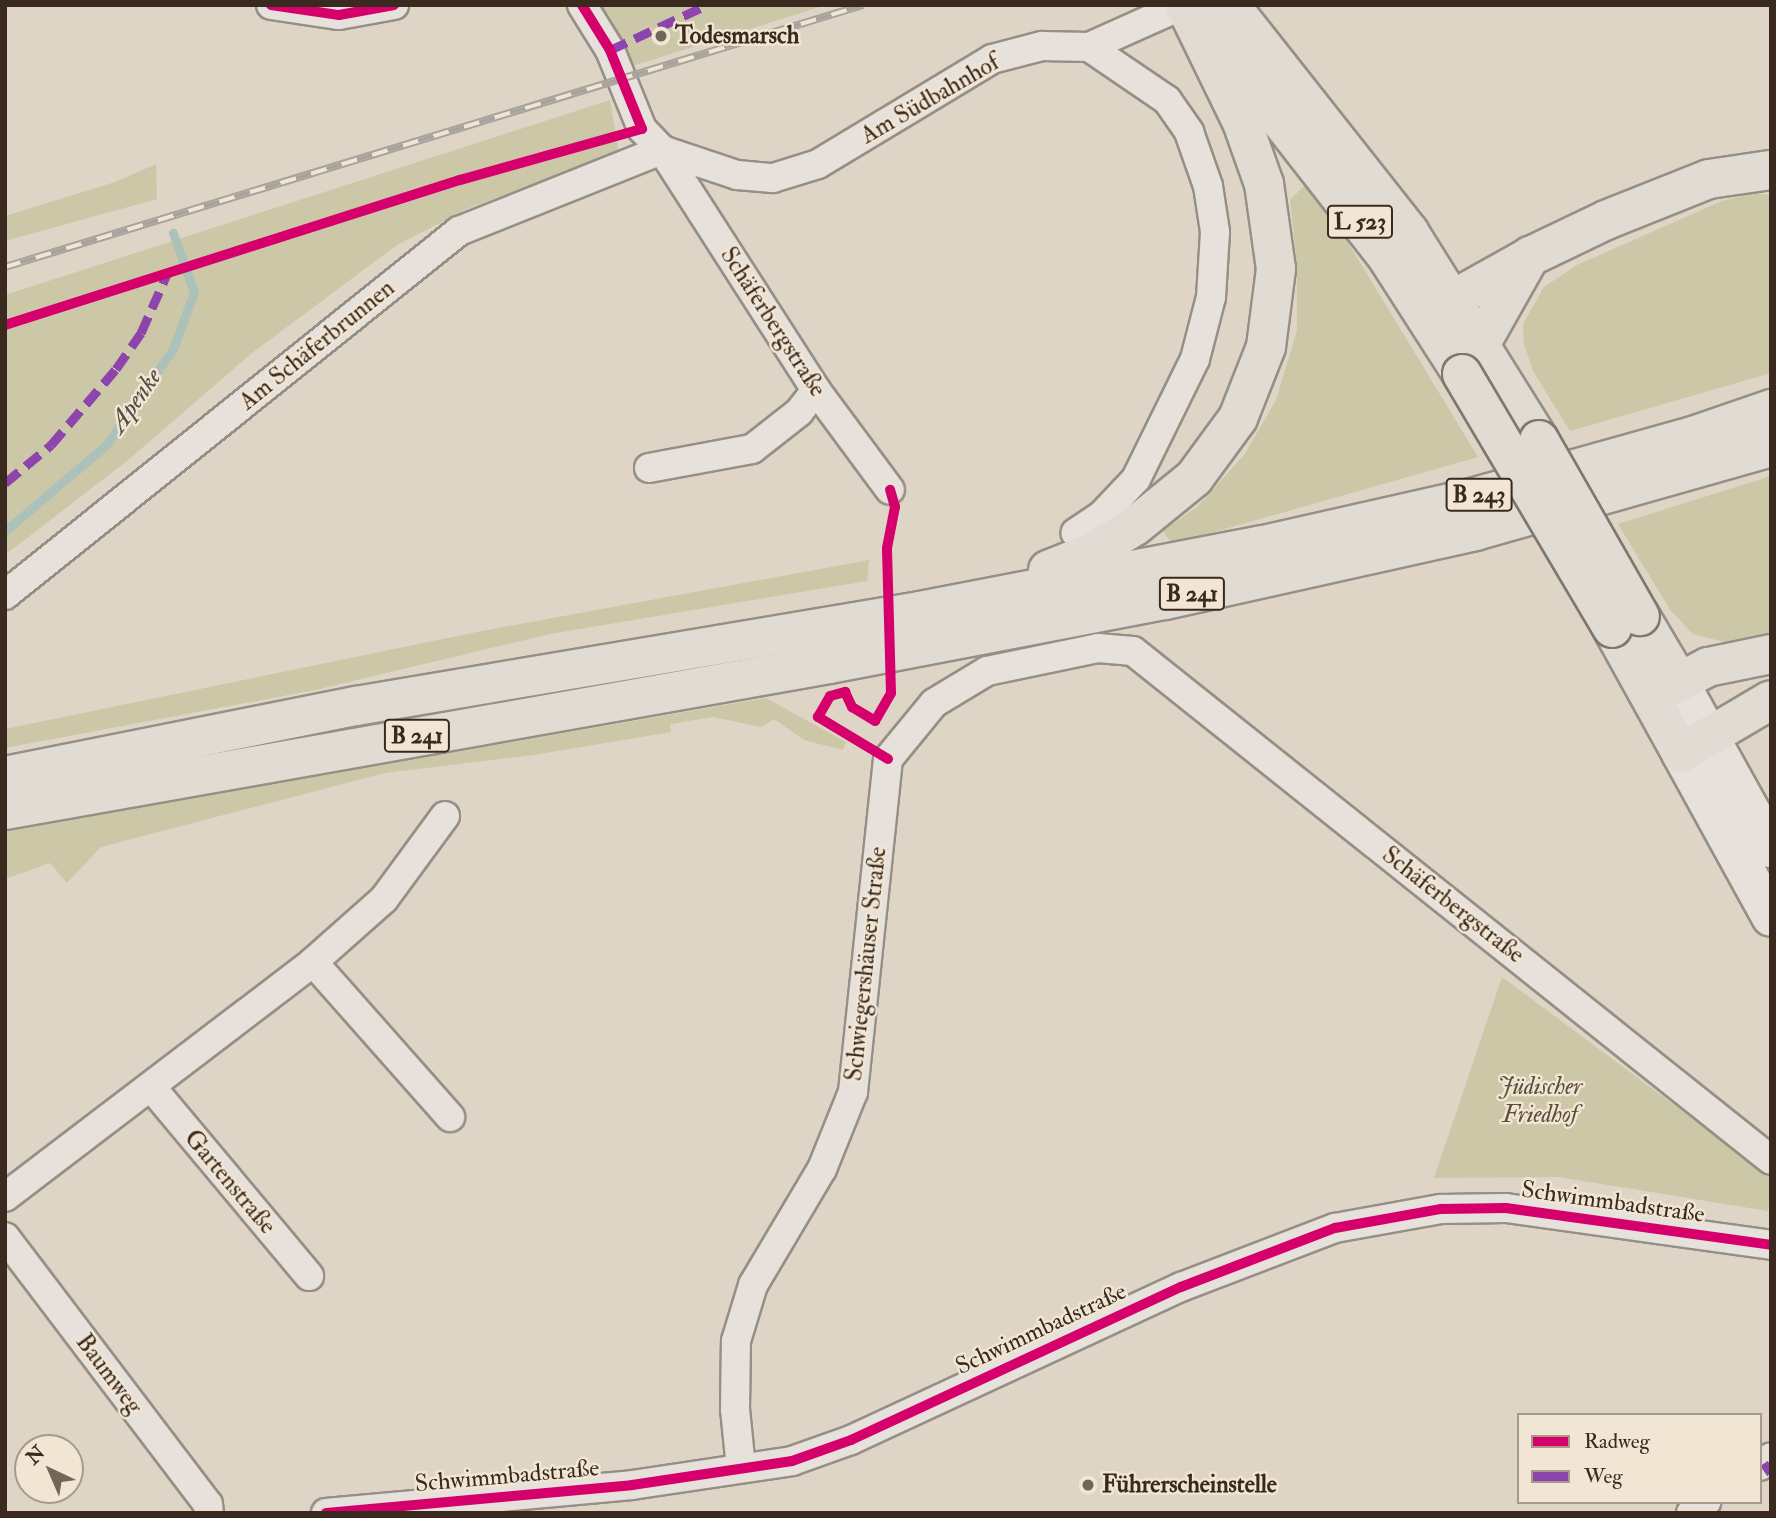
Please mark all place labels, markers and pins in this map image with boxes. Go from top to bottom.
place label: Todesmarsch [675,22,799,50]
marker: Todesmarsch [653,28,669,44]
place label: Führerscheinstelle [1102,1471,1277,1499]
marker: Führerscheinstelle [1080,1477,1096,1493]

